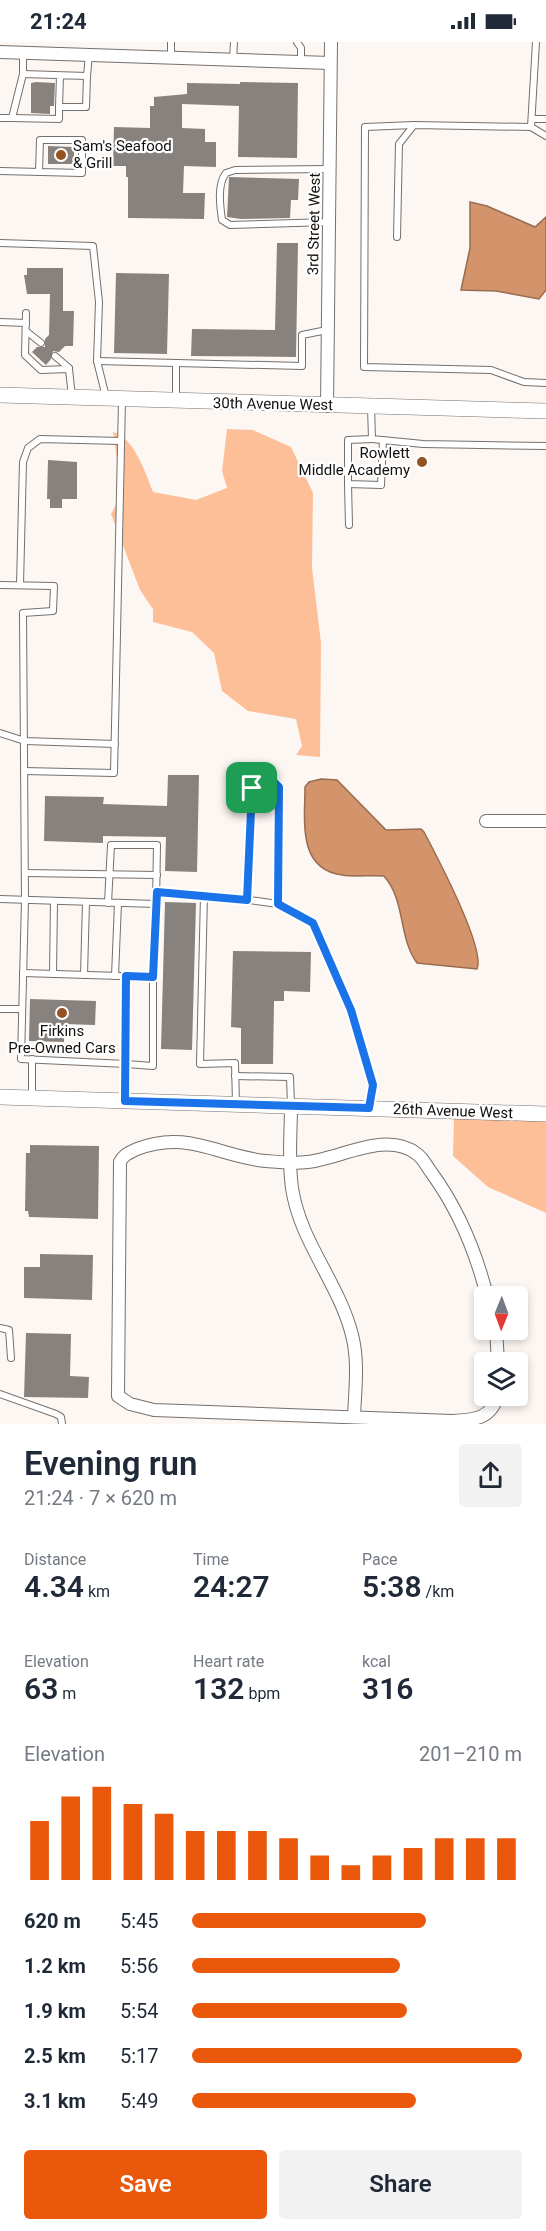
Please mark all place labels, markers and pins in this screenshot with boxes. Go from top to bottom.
place label: Sam's Seafood & Grill [73,137,172,172]
marker: Sam's Seafood & Grill [54,148,68,162]
place label: Rowlett Middle Academy [299,444,410,479]
marker: Rowlett Middle Academy [415,455,429,469]
pin [226,762,277,813]
marker: Firkins Pre-Owned Cars [55,1006,69,1020]
place label: Firkins Pre-Owned Cars [8,1022,116,1057]

